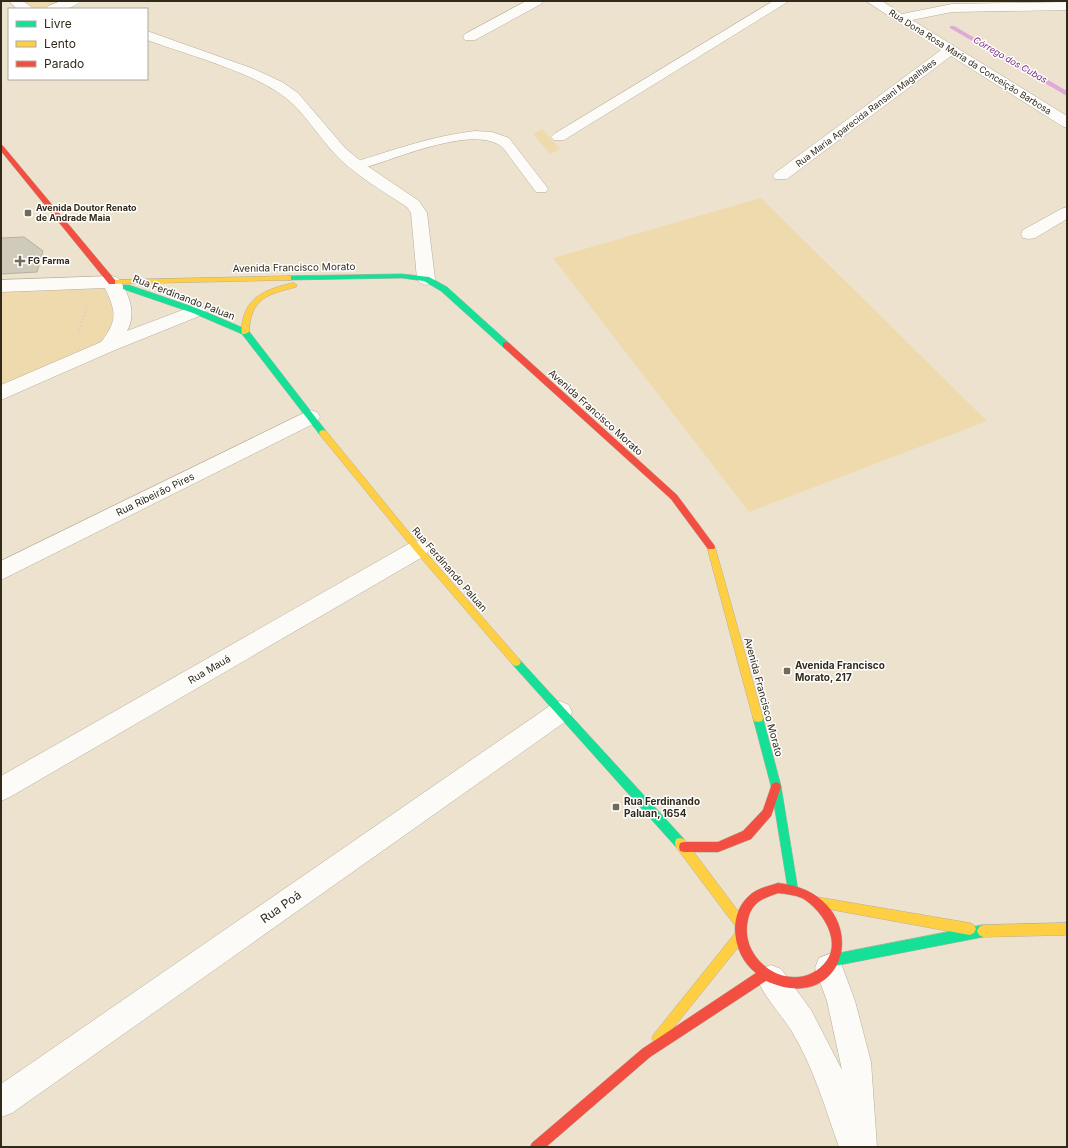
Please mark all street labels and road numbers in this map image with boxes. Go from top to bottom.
street label: Rua Dona Rosa Maria da Conceição Barbosa [887,7,1054,117]
street label: Rua Maria Aparecida Ransani Magalhães [793,56,938,169]
street label: Avenida Francisco Morato [233,260,355,274]
street label: Rua Ferdinando Paluan [131,272,237,322]
street label: Avenida Francisco Morato [546,366,646,458]
street label: Rua Ribeirão Pires [114,470,196,518]
street label: Rua Ferdinando Paluan [410,524,490,614]
street label: Avenida Francisco Morato [742,636,786,758]
street label: Rua Mauá [186,652,232,686]
street label: Rua Poá [257,887,304,926]

